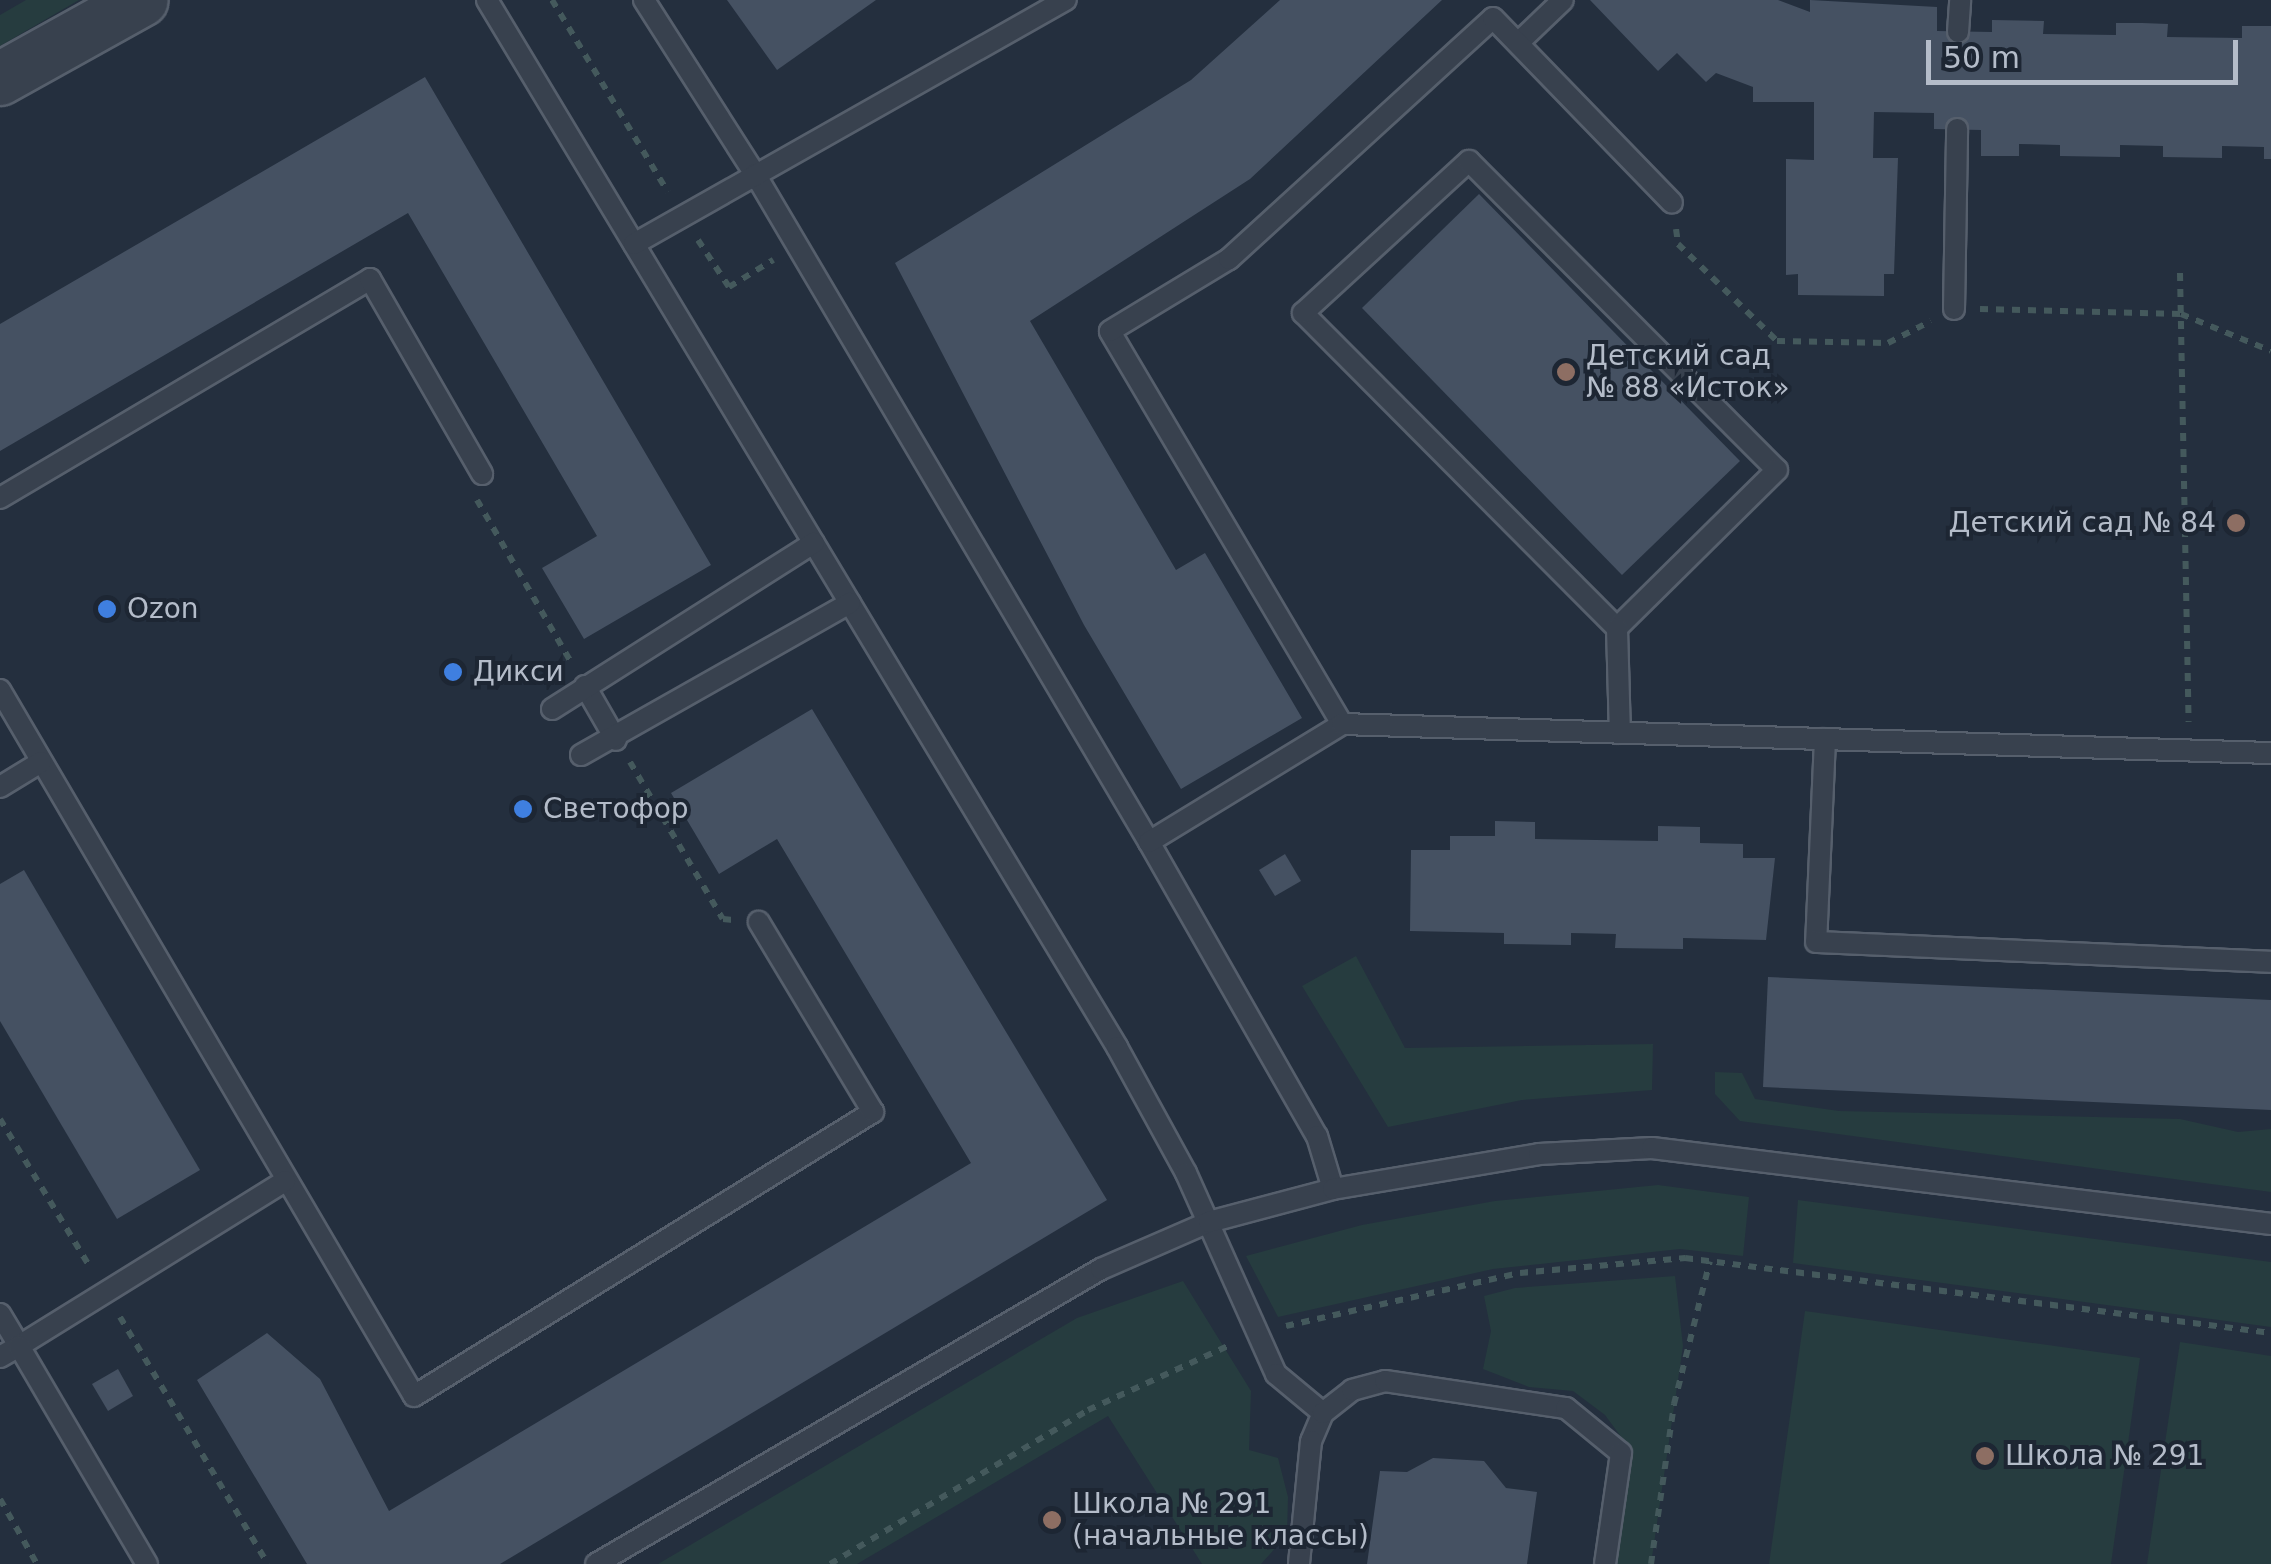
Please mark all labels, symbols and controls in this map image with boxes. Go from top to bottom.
scale bar [1931,20,2244,82]
text: 50 m [1943,40,2020,75]
place label: Детский сад № 88 «Исток» [1586,339,1790,405]
marker: Детский сад № 88 «Исток» [1555,361,1577,383]
place label: Детский сад № 84 [1949,506,2216,540]
marker: Детский сад № 84 [2225,512,2247,534]
place label: Ozon [127,592,199,626]
marker: Ozon [96,598,118,620]
place label: Дикси [473,655,564,689]
marker: Дикси [442,661,464,683]
place label: Светофор [543,792,689,826]
marker: Светофор [512,798,534,820]
place label: Школа № 291 [2005,1439,2204,1473]
marker: Школа № 291 [1974,1445,1996,1467]
place label: Школа № 291 (начальные классы) [1072,1487,1369,1553]
marker: Школа № 291 (начальные классы) [1041,1509,1063,1531]

